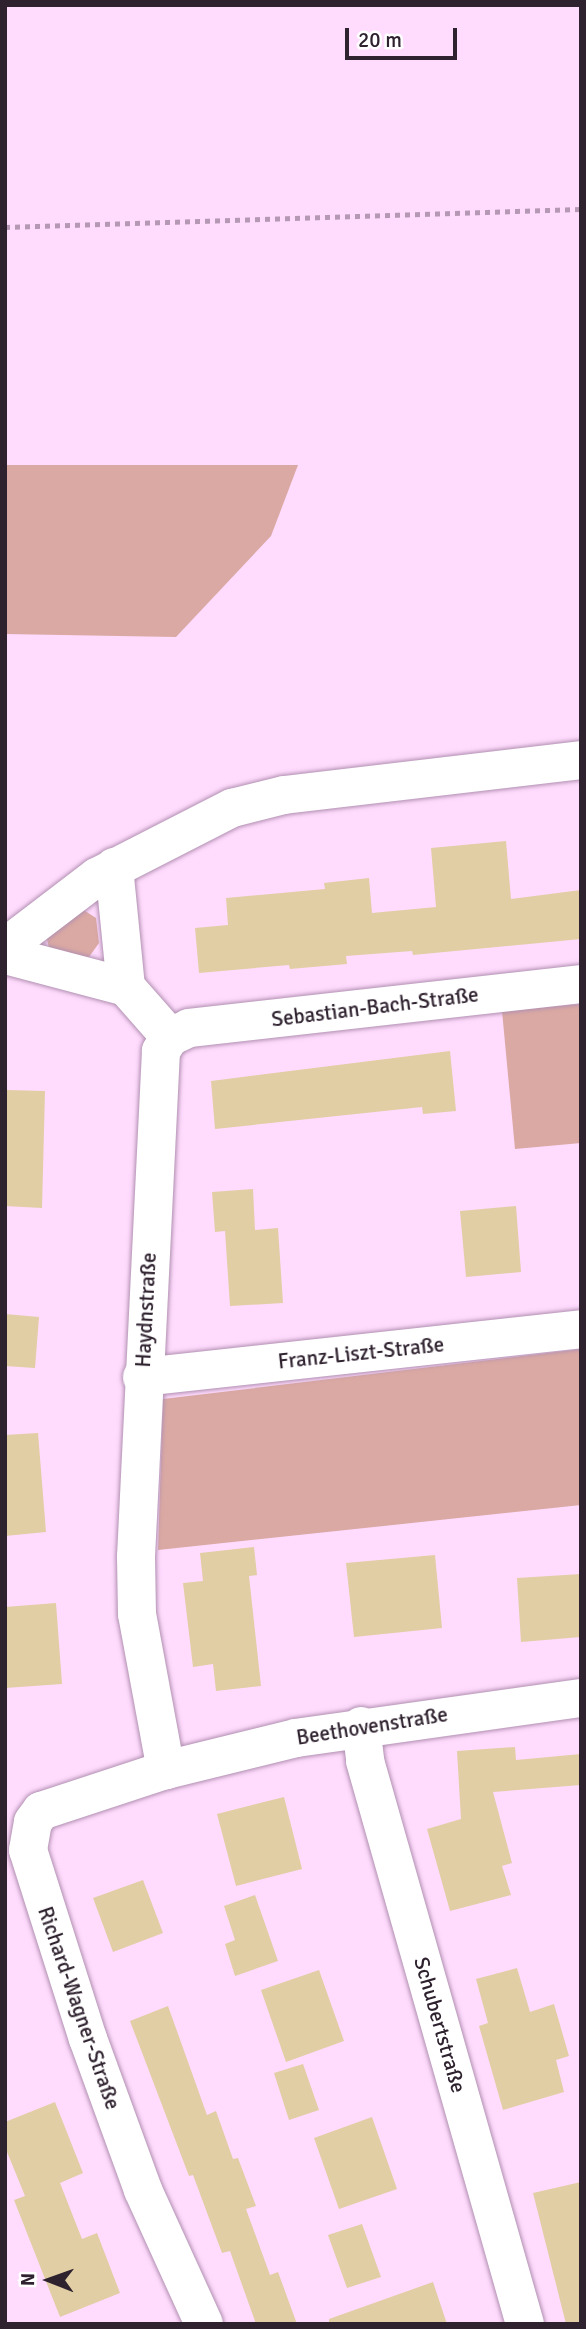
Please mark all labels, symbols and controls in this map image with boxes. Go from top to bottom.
scale bar [348,14,460,58]
text: 20 m [358,27,402,53]
street label: Sebastian-Bach-Straße [270,982,480,1032]
street label: Haydnstraße [130,1252,162,1368]
street label: Franz-Liszt-Straße [277,1332,445,1374]
street label: Beethovenstraße [295,1702,449,1750]
street label: Richard-Wagner-Straße [32,1903,126,2113]
street label: Schubertstraße [409,1954,471,2096]
north arrow [14,2245,84,2315]
text: N [16,2273,40,2286]

